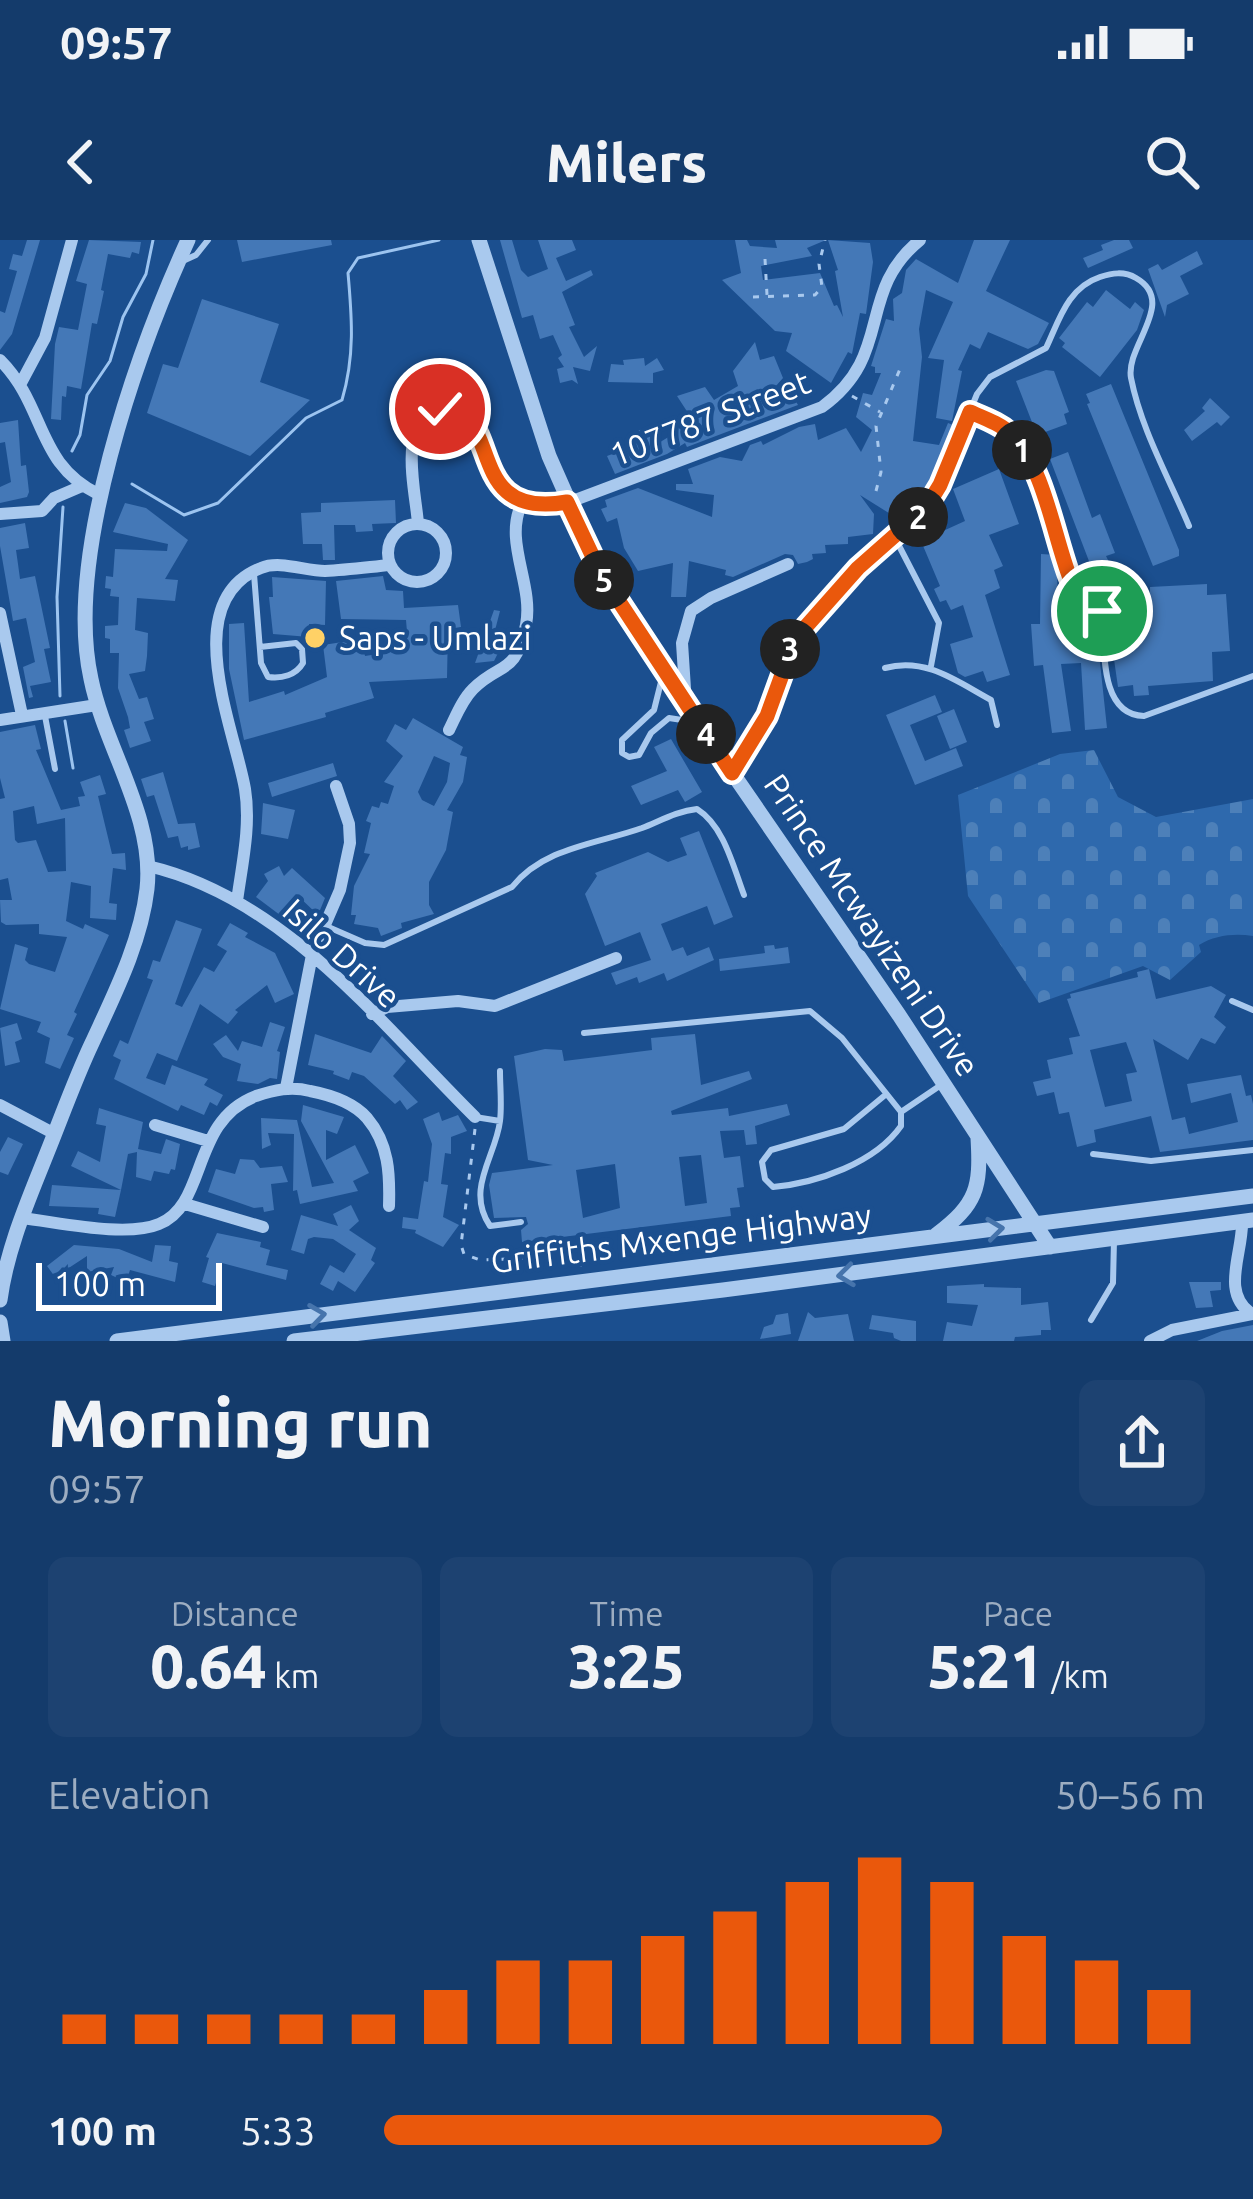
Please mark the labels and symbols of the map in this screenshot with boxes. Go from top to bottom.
pin [389,358,491,460]
street label: 107787 Street [605,362,815,473]
pin: 1 [992,420,1052,480]
pin: 2 [888,487,948,547]
pin: 5 [574,550,634,610]
pin [1051,560,1153,662]
place label: Saps - Umlazi [339,619,531,656]
pin: 3 [760,619,820,679]
marker: Saps - Umlazi [302,625,328,651]
pin: 4 [676,704,736,764]
street label: Prince Mcwayizeni Drive [757,767,987,1083]
street label: Isilo Drive [276,891,408,1015]
street label: Griffiths Mxenge Highway [488,1196,873,1279]
one-way arrow [985,1216,1005,1242]
scale bar [36,1257,222,1310]
one-way arrow [836,1261,855,1287]
one-way arrow [307,1302,327,1328]

